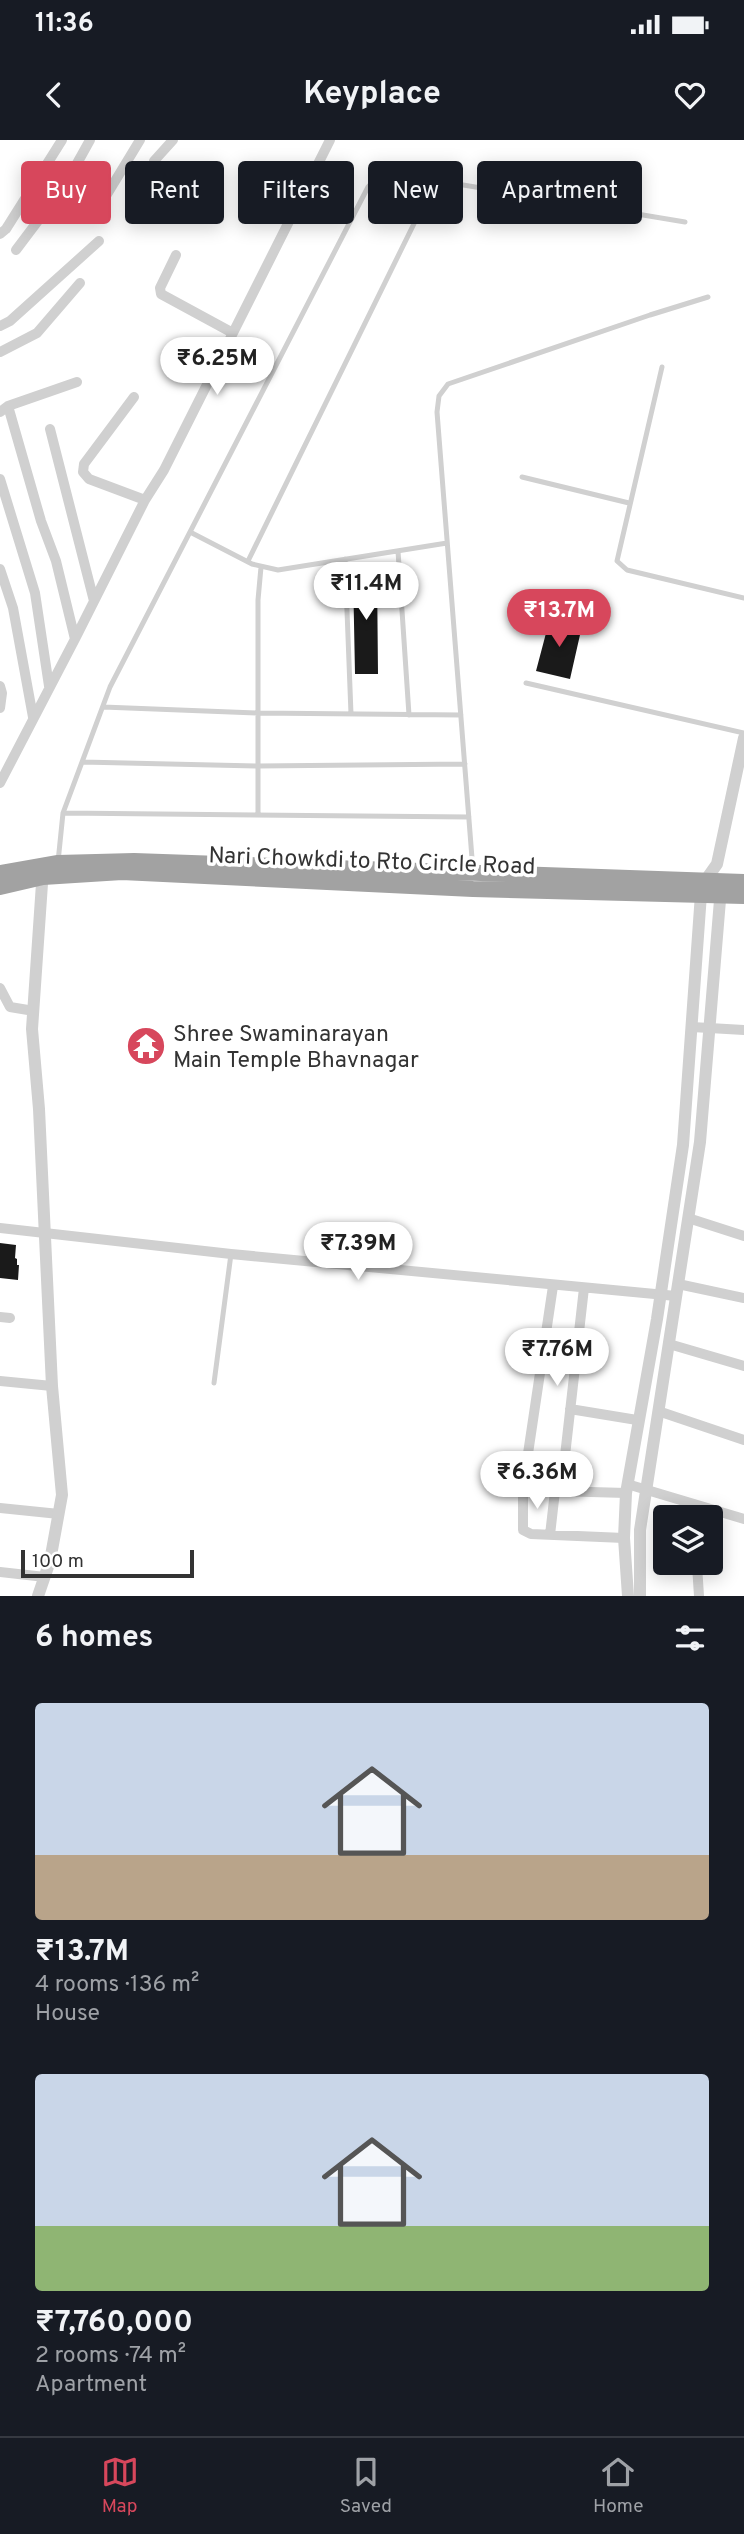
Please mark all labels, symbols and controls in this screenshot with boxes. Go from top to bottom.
text: 11:36 [35,8,94,41]
text: Keyplace [303,75,441,115]
icon: back [35,76,73,114]
icon: heart [671,76,709,114]
chip: Buy [21,161,111,224]
chip: Rent [125,161,224,224]
chip: Filters [238,161,354,224]
chip: New [368,161,463,224]
chip: Apartment [477,161,642,224]
pin: ₹6.25M [160,338,274,397]
text: ₹6.25M [176,345,258,374]
pin: ₹11.4M [309,562,423,622]
text: ₹11.4M [330,570,402,599]
pin: ₹13.7M [502,589,616,649]
text: ₹13.7M [523,597,595,626]
street label: Nari Chowkdi to Rto Circle Road [208,842,536,883]
place label: Shree Swaminarayan Main Temple Bhavnagar [173,1021,419,1076]
temple icon: Shree Swaminarayan Main Temple Bhavnagar [125,1025,167,1067]
pin: ₹7.39M [301,1222,415,1282]
text: ₹7.39M [320,1230,396,1259]
pin: ₹7.76M [500,1328,614,1388]
text: ₹7.76M [521,1336,593,1365]
pin: ₹6.36M [480,1452,594,1511]
text: ₹6.36M [496,1459,578,1488]
map controls [653,1505,723,1575]
button: layers [653,1505,723,1575]
scale bar [21,1547,194,1579]
text: 100 m [32,1550,84,1574]
icon: filters [671,1619,709,1657]
text: 6 homes [35,1620,153,1657]
icon: home [309,1748,435,1874]
text: ₹13.7M [35,1934,129,1971]
text: 4 rooms · 136 m² [35,1971,199,2000]
text: House [35,2000,100,2029]
icon: home [309,2119,435,2245]
text: ₹7,760,000 [35,2305,193,2342]
text: 2 rooms · 74 m² [35,2342,186,2371]
text: Apartment [35,2371,147,2400]
tab: Map [101,2453,139,2519]
tab: Saved [340,2453,392,2519]
tab: Home [593,2453,643,2519]

